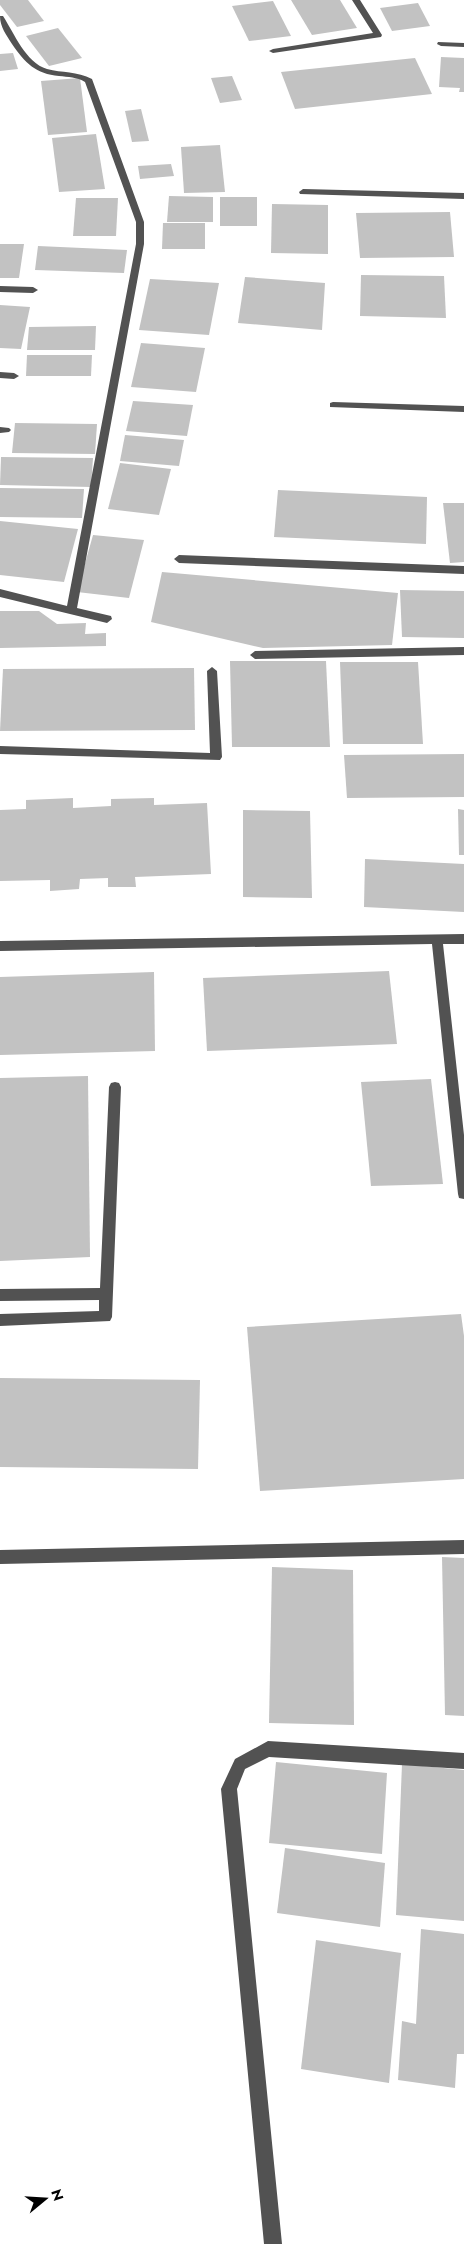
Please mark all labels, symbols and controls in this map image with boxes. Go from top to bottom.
north arrow [20,2174,70,2224]
text: N [46,2187,69,2203]

